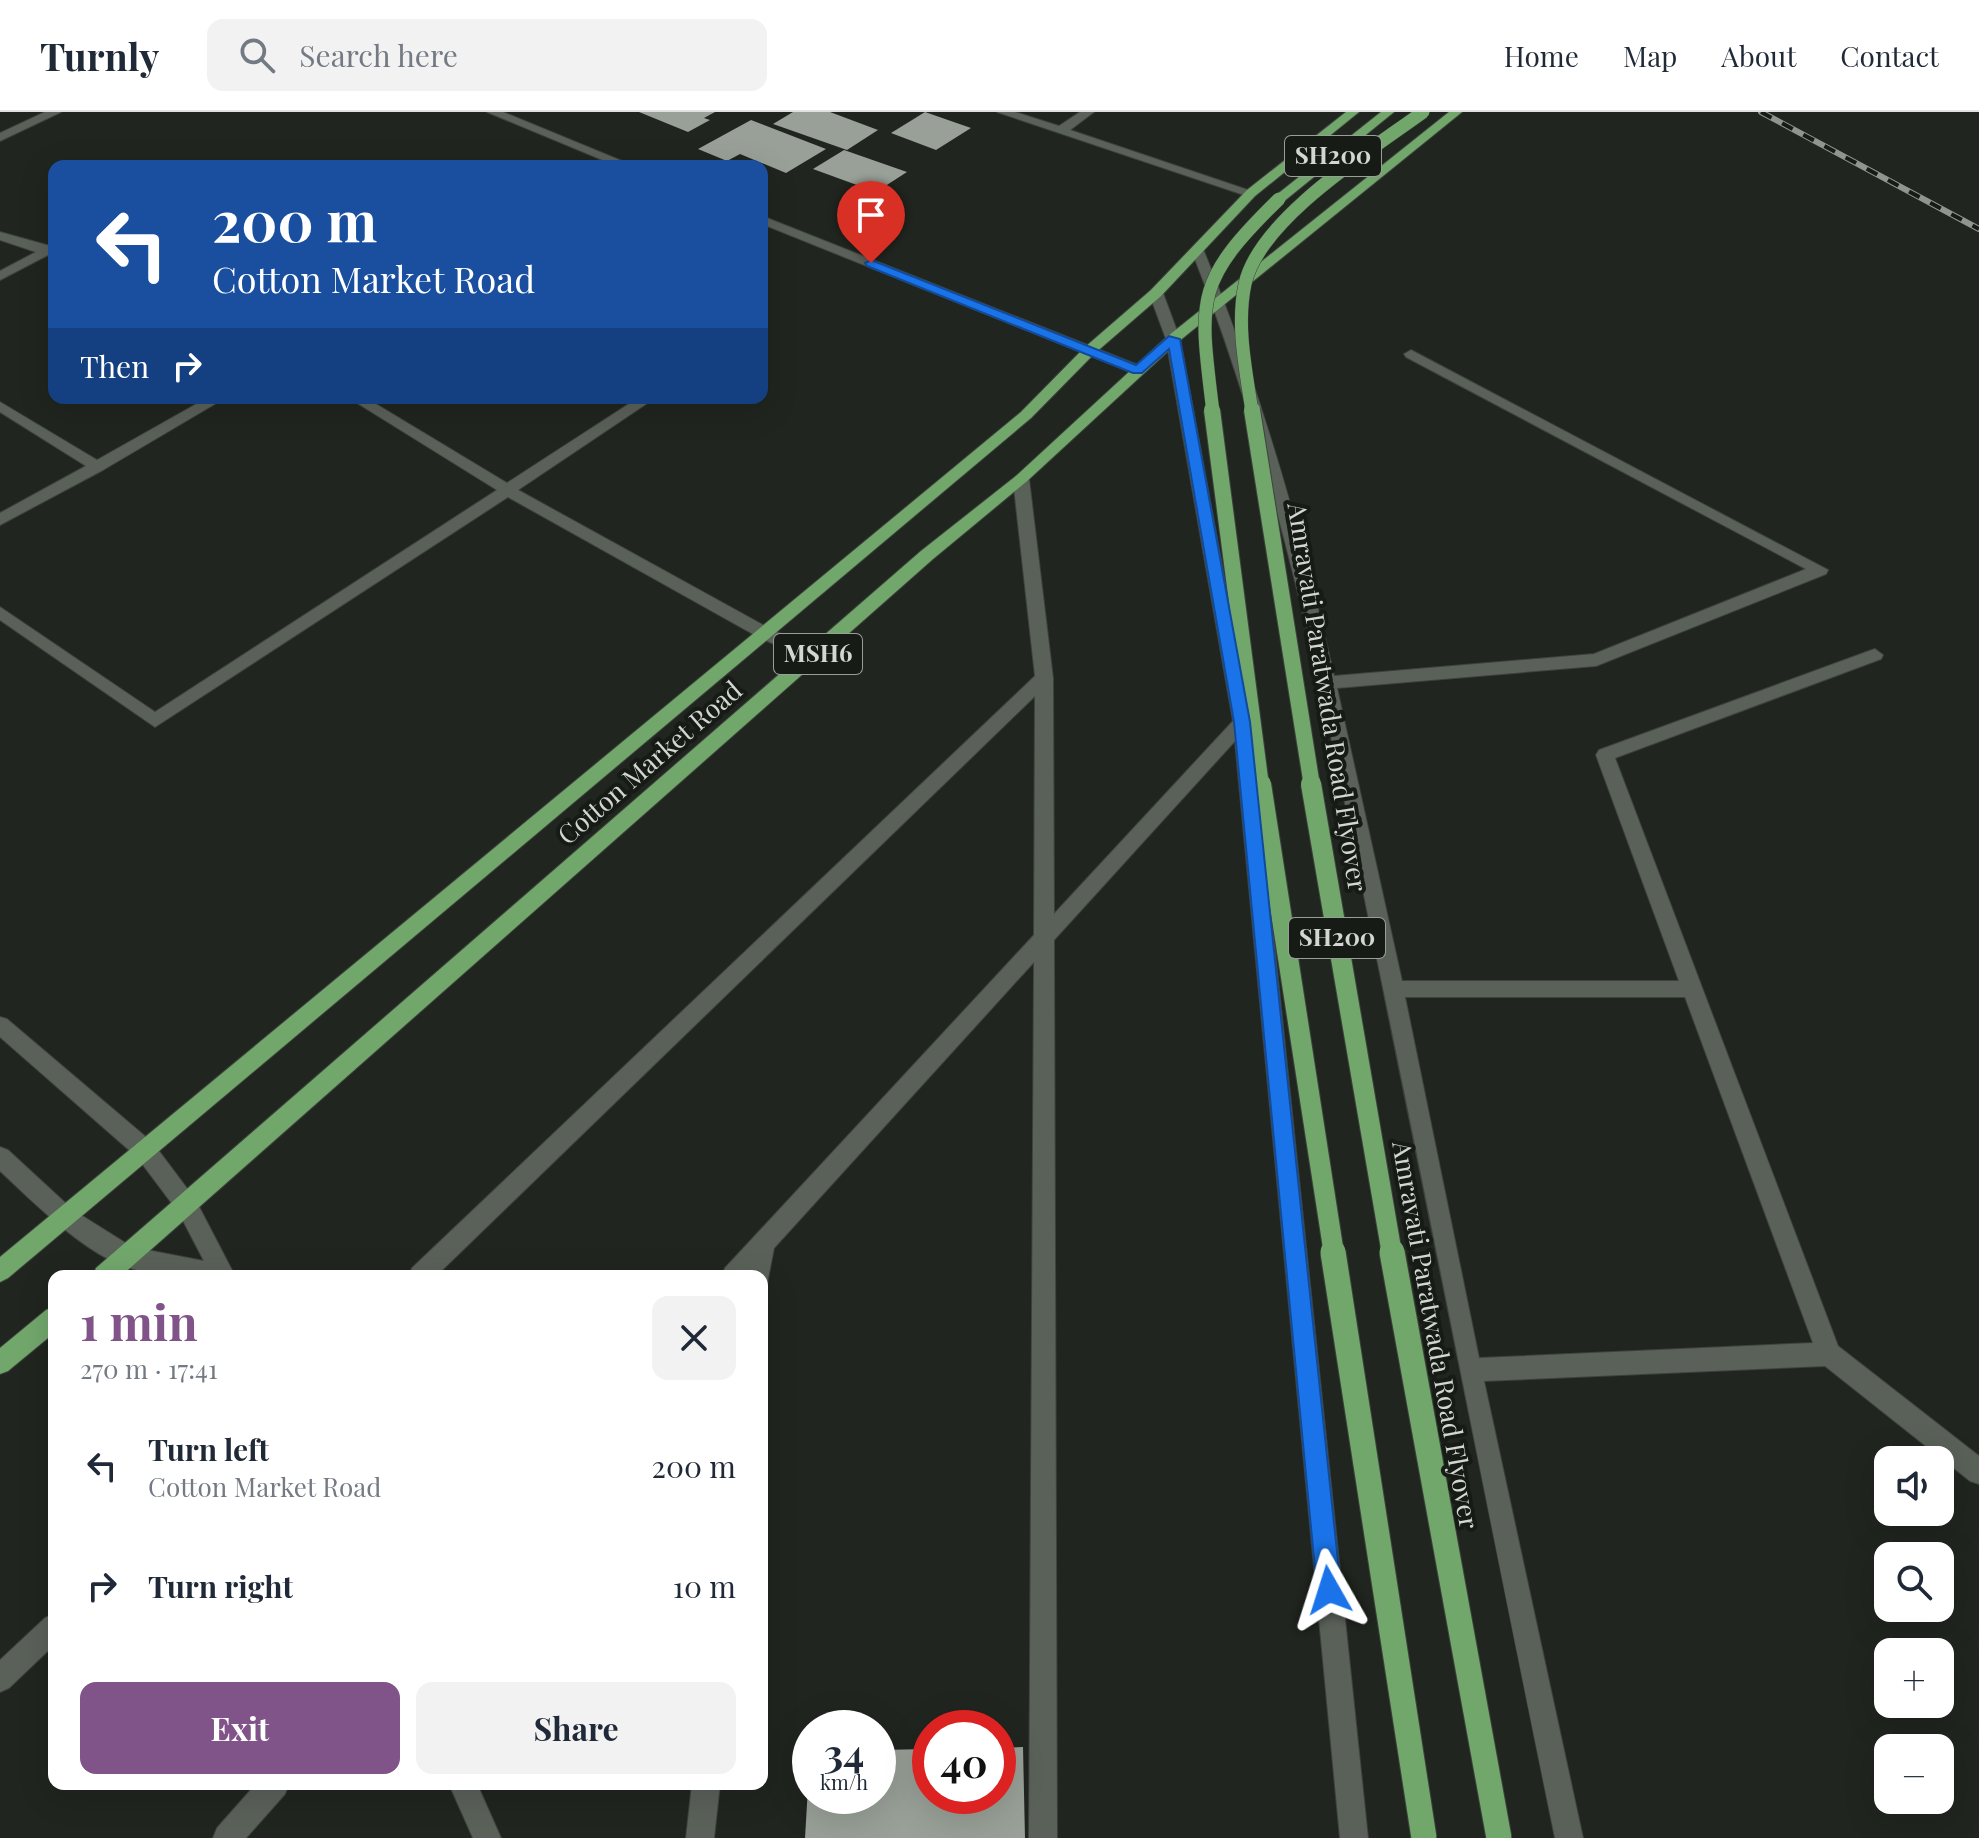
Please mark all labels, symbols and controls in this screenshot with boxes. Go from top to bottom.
search box [207,19,767,91]
text: Turnly [40,30,159,81]
icon: search [235,33,279,77]
text: Search here [299,35,458,75]
text: Home [1504,37,1579,74]
text: Map [1623,37,1677,74]
text: About [1721,37,1796,74]
text: Contact [1840,37,1939,74]
road number: SH200 [1285,136,1381,176]
pin [837,181,905,263]
text: 200 m [212,182,377,257]
icon: left [80,192,184,296]
icon: arrive [849,193,893,237]
text: Cotton Market Road [212,254,535,302]
icon: right [165,344,209,388]
text: Then [80,346,149,386]
street label: Amravati Paratwada Road Flyover [1280,499,1377,894]
road number: MSH6 [774,634,862,674]
street label: Cotton Market Road [549,672,749,852]
road number: SH200 [1289,918,1385,958]
street label: Amravati Paratwada Road Flyover [1385,1137,1488,1532]
text: 1 min [80,1289,198,1353]
button: close [652,1296,736,1380]
text: 270 m · 17:41 [80,1351,218,1386]
text: Turn left [148,1429,269,1469]
icon: left [80,1444,124,1488]
text: 200 m [652,1446,736,1486]
map controls [1874,1446,1954,1814]
button: sound [1874,1446,1954,1526]
text: Cotton Market Road [148,1469,381,1504]
button: search [1874,1542,1954,1622]
position arrow [1287,1548,1371,1632]
icon: right [80,1564,124,1608]
text: Turn right [148,1566,293,1606]
text: 10 m [673,1566,736,1606]
button: + [1874,1638,1954,1718]
button: Exit [80,1682,400,1774]
button: Share [416,1682,736,1774]
speed limit sign: 40 [912,1710,1016,1814]
text: 34 [824,1725,864,1778]
button: − [1874,1734,1954,1814]
text: km/h [820,1768,868,1795]

